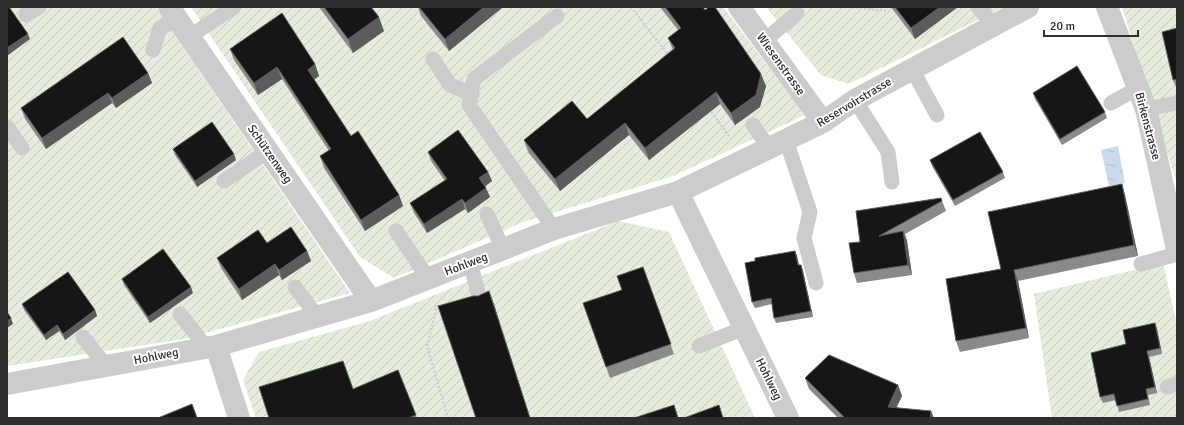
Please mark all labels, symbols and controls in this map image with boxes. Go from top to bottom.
scale bar [1044,12,1138,38]
text: 20 m [1050,19,1075,34]
street label: Wiesenstrasse [753,30,808,98]
street label: Reservoirstrasse [814,74,894,131]
street label: Birkenstrasse [1131,91,1164,162]
street label: Schützenweg [244,122,295,187]
street label: Hohlweg [442,249,490,280]
street label: Hohlweg [133,345,180,368]
street label: Hohlweg [752,356,785,403]

